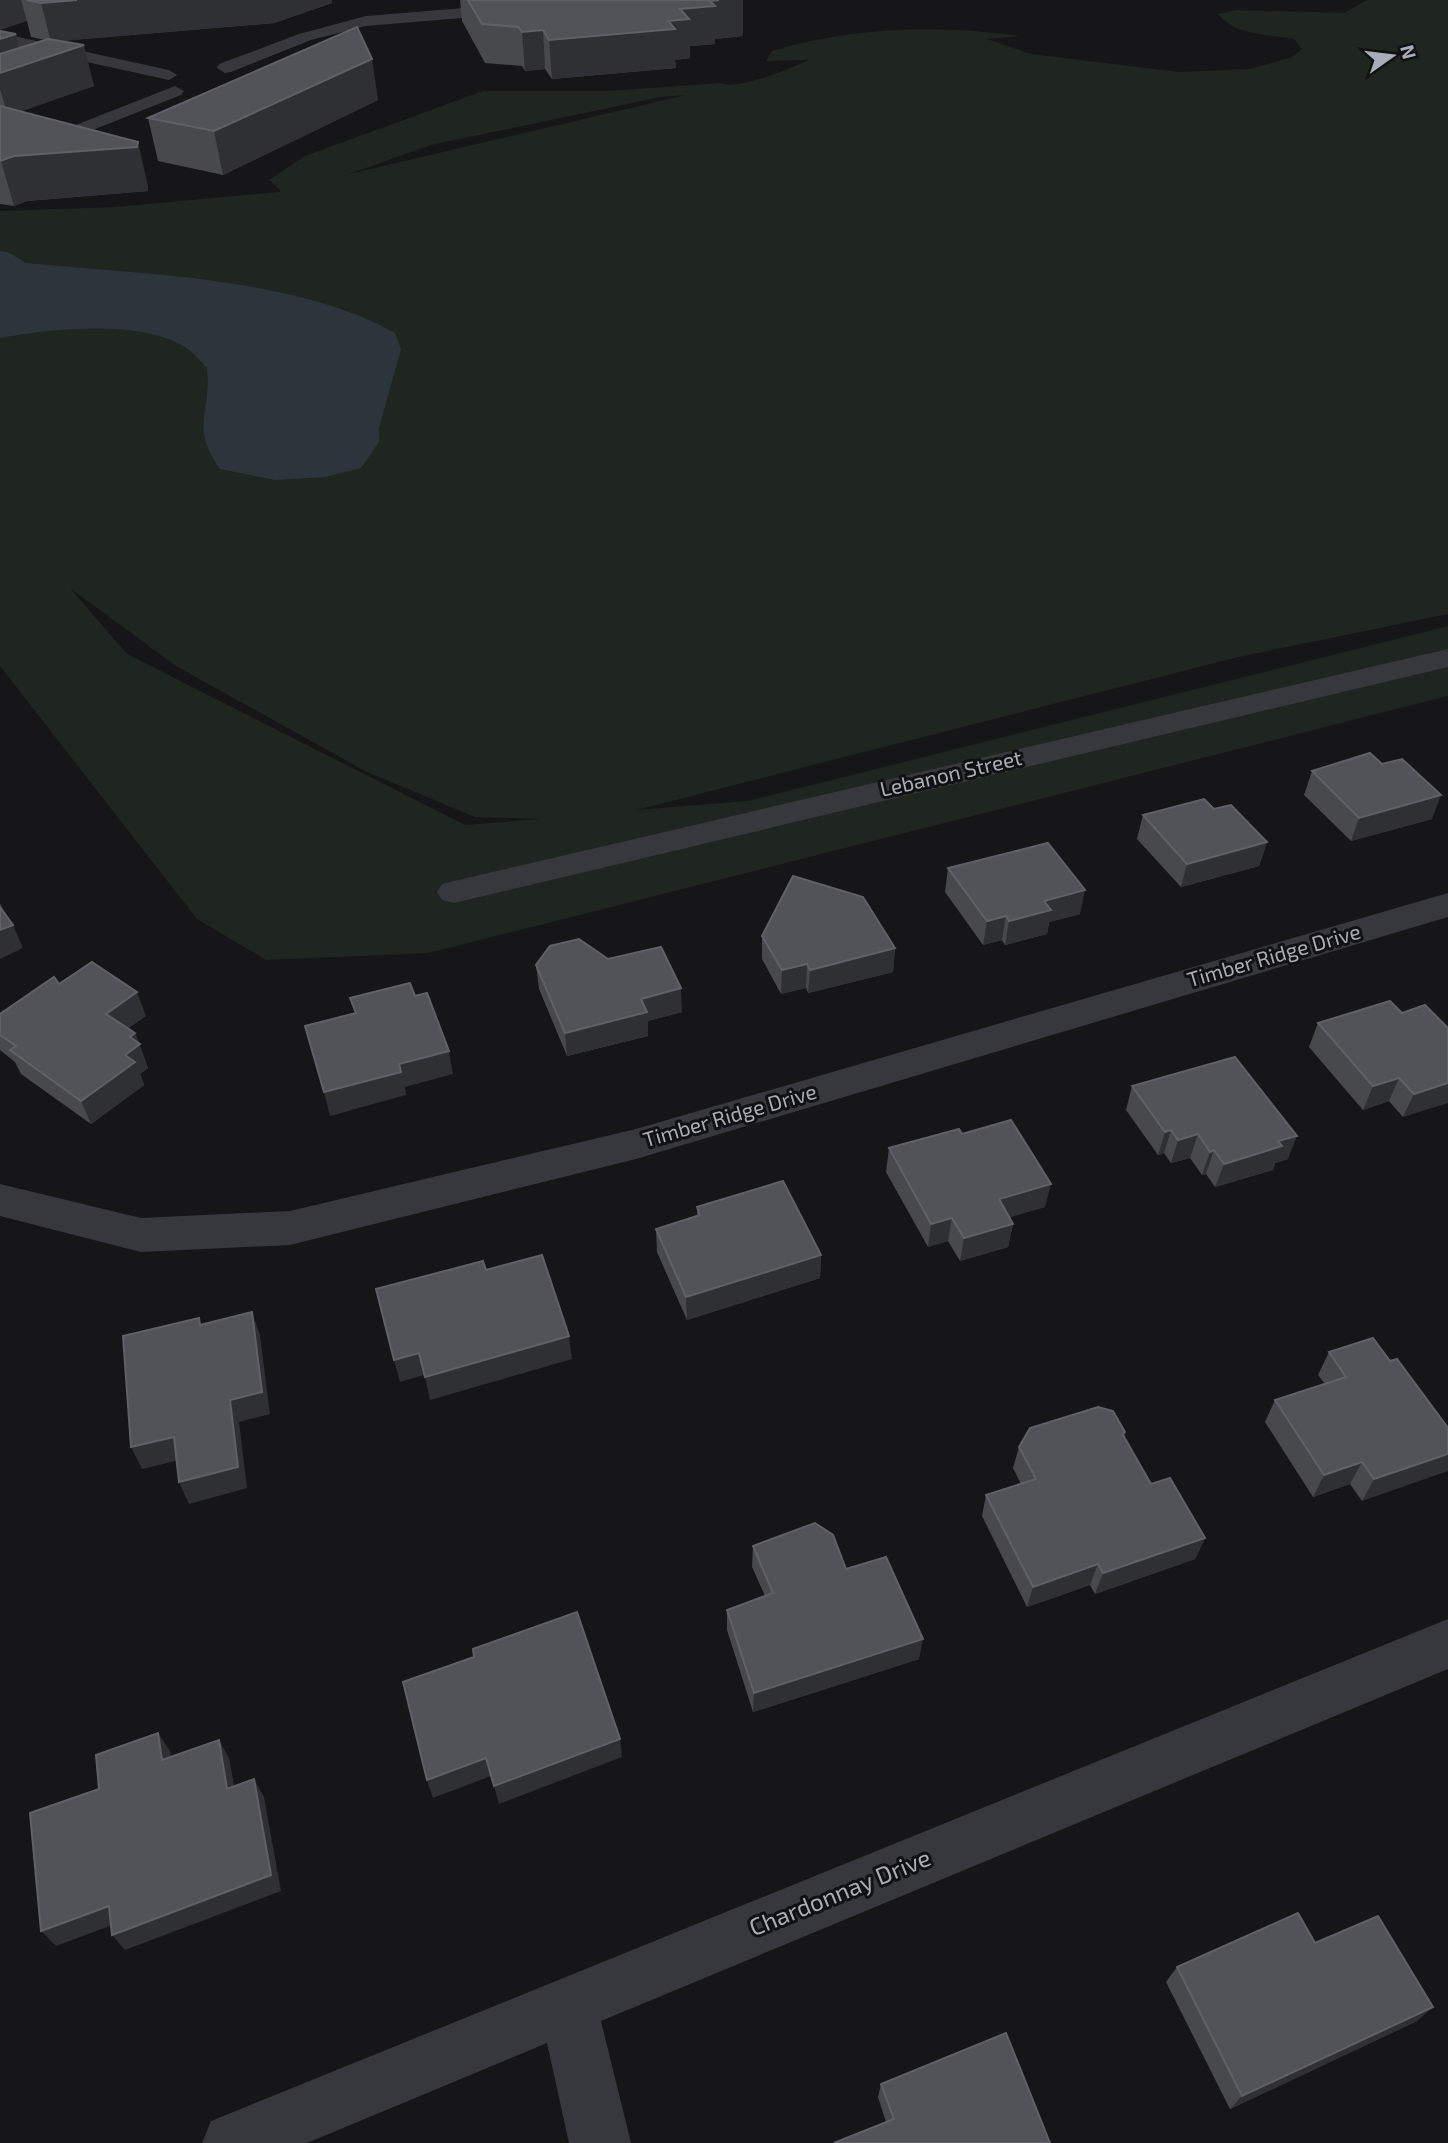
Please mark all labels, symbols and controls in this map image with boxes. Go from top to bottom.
north arrow [1357,21,1427,91]
text: N [1396,42,1422,61]
street label: Lebanon Street [877,744,1024,801]
street label: Timber Ridge Drive [1184,918,1363,991]
street label: Timber Ridge Drive [640,1078,819,1151]
street label: Chardonnay Drive [744,1842,934,1941]

